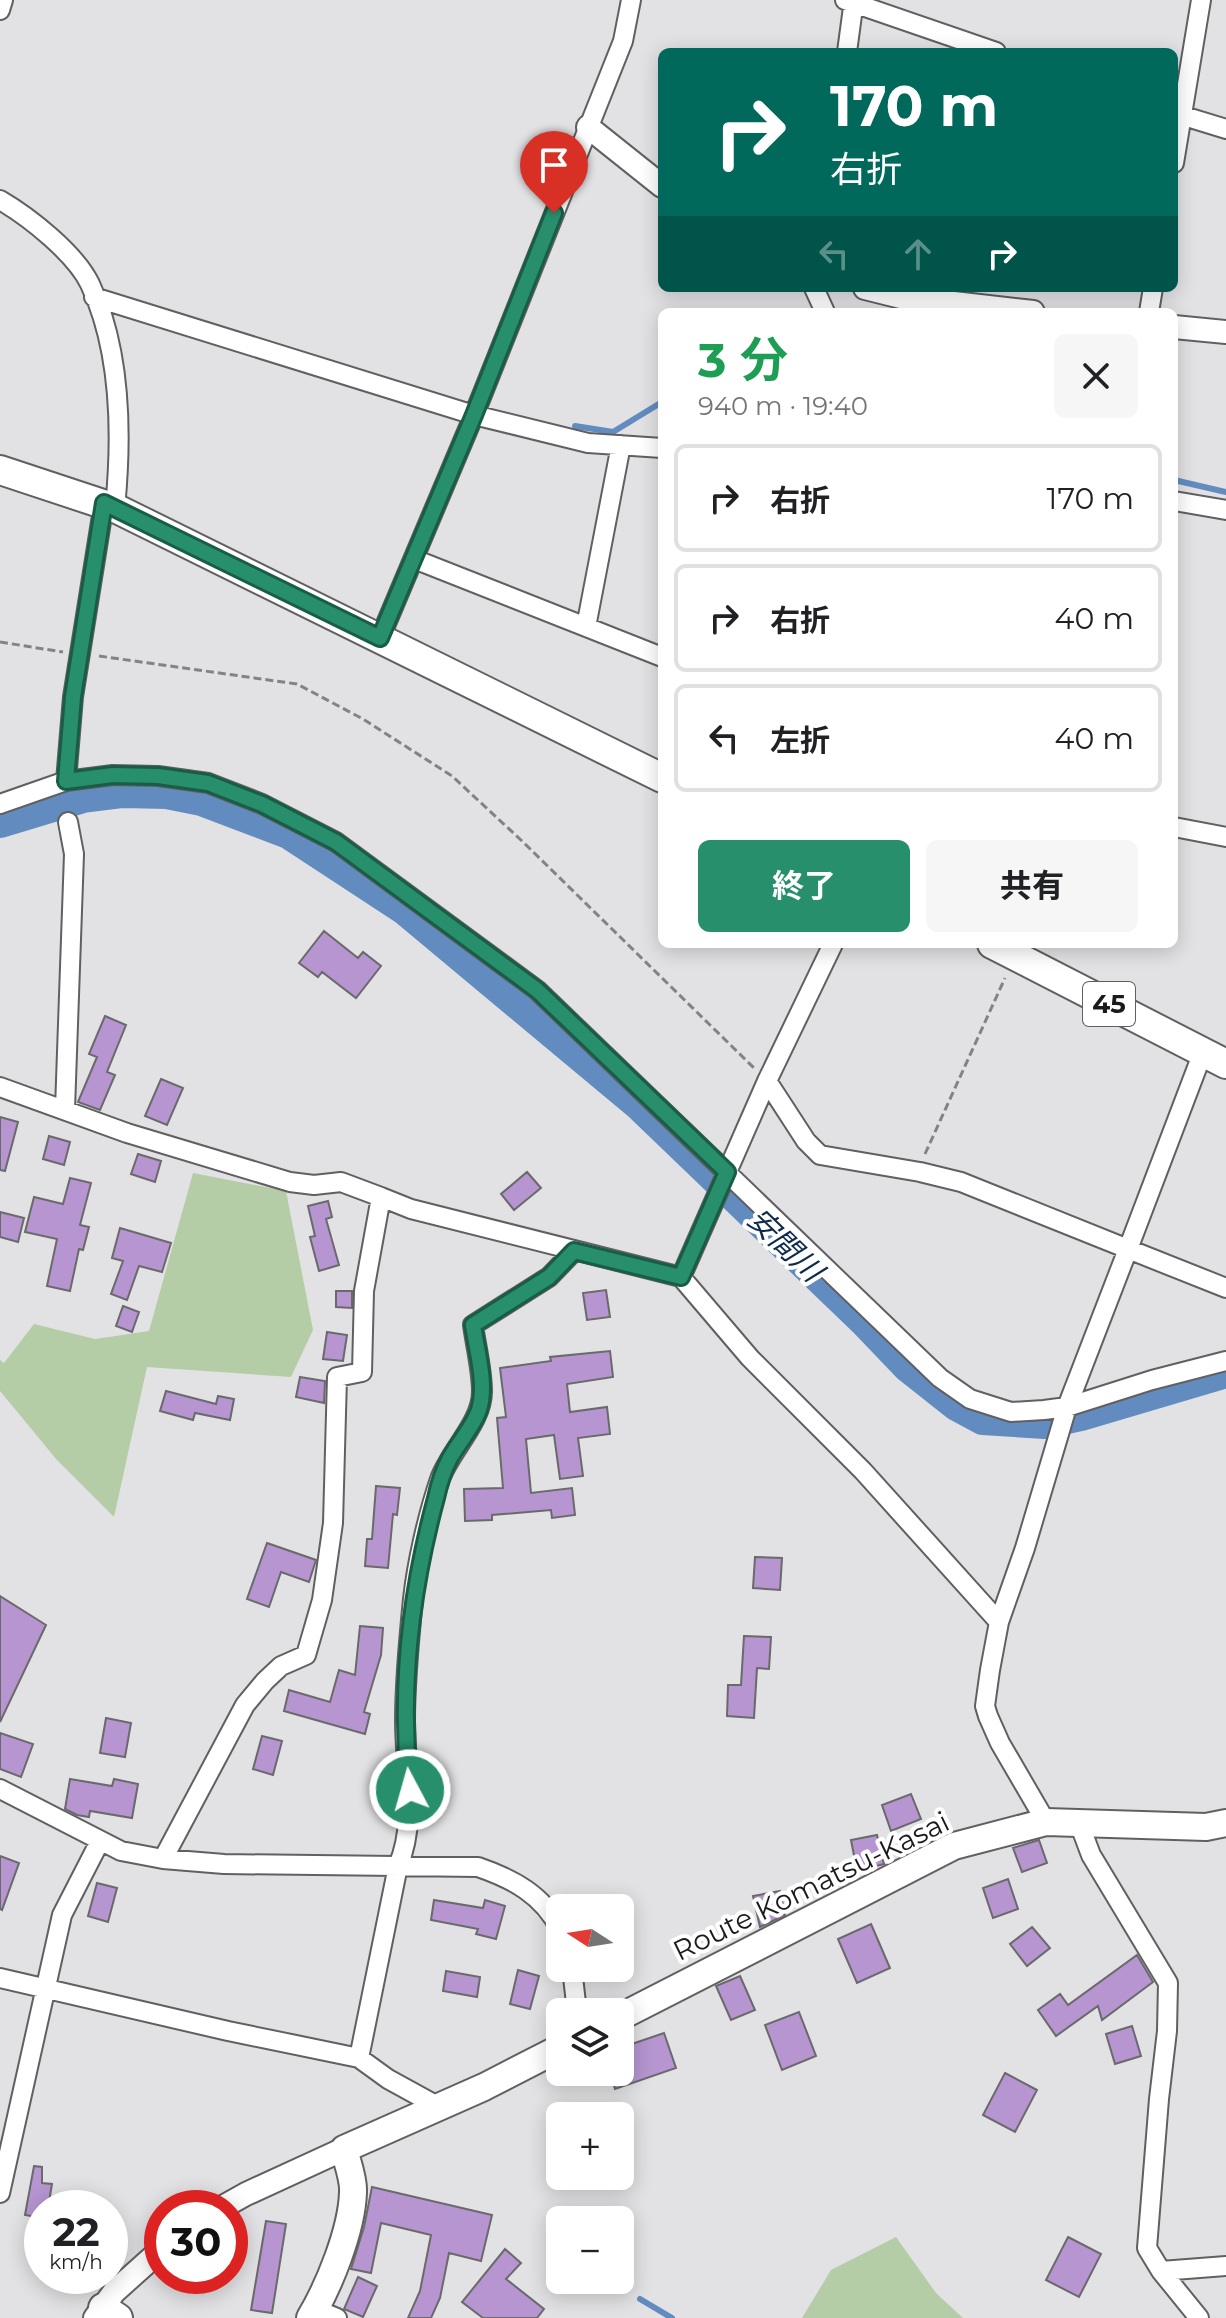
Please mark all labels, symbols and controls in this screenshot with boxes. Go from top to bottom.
text: 170 m [830,72,998,140]
icon: right [698,80,802,184]
pin [520,131,588,213]
icon: arrive [532,143,576,187]
text: 右折 [830,147,902,191]
icon: left [812,232,856,276]
icon: ahead [896,232,940,276]
icon: right [980,232,1024,276]
text: 3 分 [698,331,788,389]
button: close [1054,334,1138,418]
text: 940 m · 19:40 [698,390,868,422]
icon: right [702,476,746,520]
text: 170 m [1047,480,1134,517]
text: 右折 [770,482,830,519]
icon: right [702,596,746,640]
text: 40 m [1055,600,1134,637]
text: 右折 [770,602,830,639]
icon: left [702,716,746,760]
text: 40 m [1055,720,1134,757]
text: 左折 [770,722,830,759]
button: 終了 [698,840,910,932]
button: 共有 [926,840,1138,932]
road number: 45 [1083,982,1135,1026]
water label: 安間川 [740,1200,833,1291]
position arrow [368,1748,452,1832]
street label: Route Komatsu-Kasai [667,1804,955,1968]
north arrow [546,1894,634,1982]
map controls [546,1894,634,2294]
button: layers [546,1998,634,2086]
button: + [546,2102,634,2190]
speed limit sign: 30 [144,2190,248,2294]
button: − [546,2206,634,2294]
text: 22 [52,2207,100,2256]
text: km/h [49,2250,103,2274]

